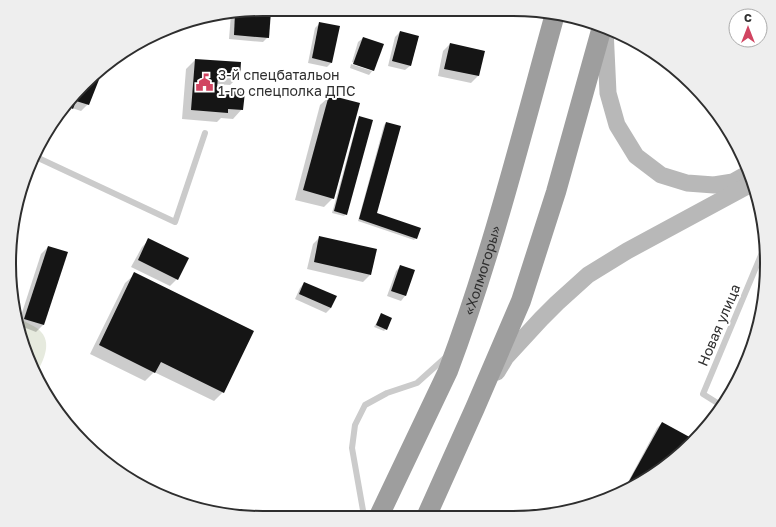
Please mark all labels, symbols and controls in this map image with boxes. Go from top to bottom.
north arrow [728,8,768,48]
text: С [744,11,752,24]
place label: 3-й спецбатальон 1-го спецполка ДПС [218,66,356,99]
public building icon: 3-й спецбатальон 1-го спецполка ДПС [195,73,215,93]
street label: «Холмогоры» [460,223,504,317]
street label: Новая улица [694,281,743,368]

